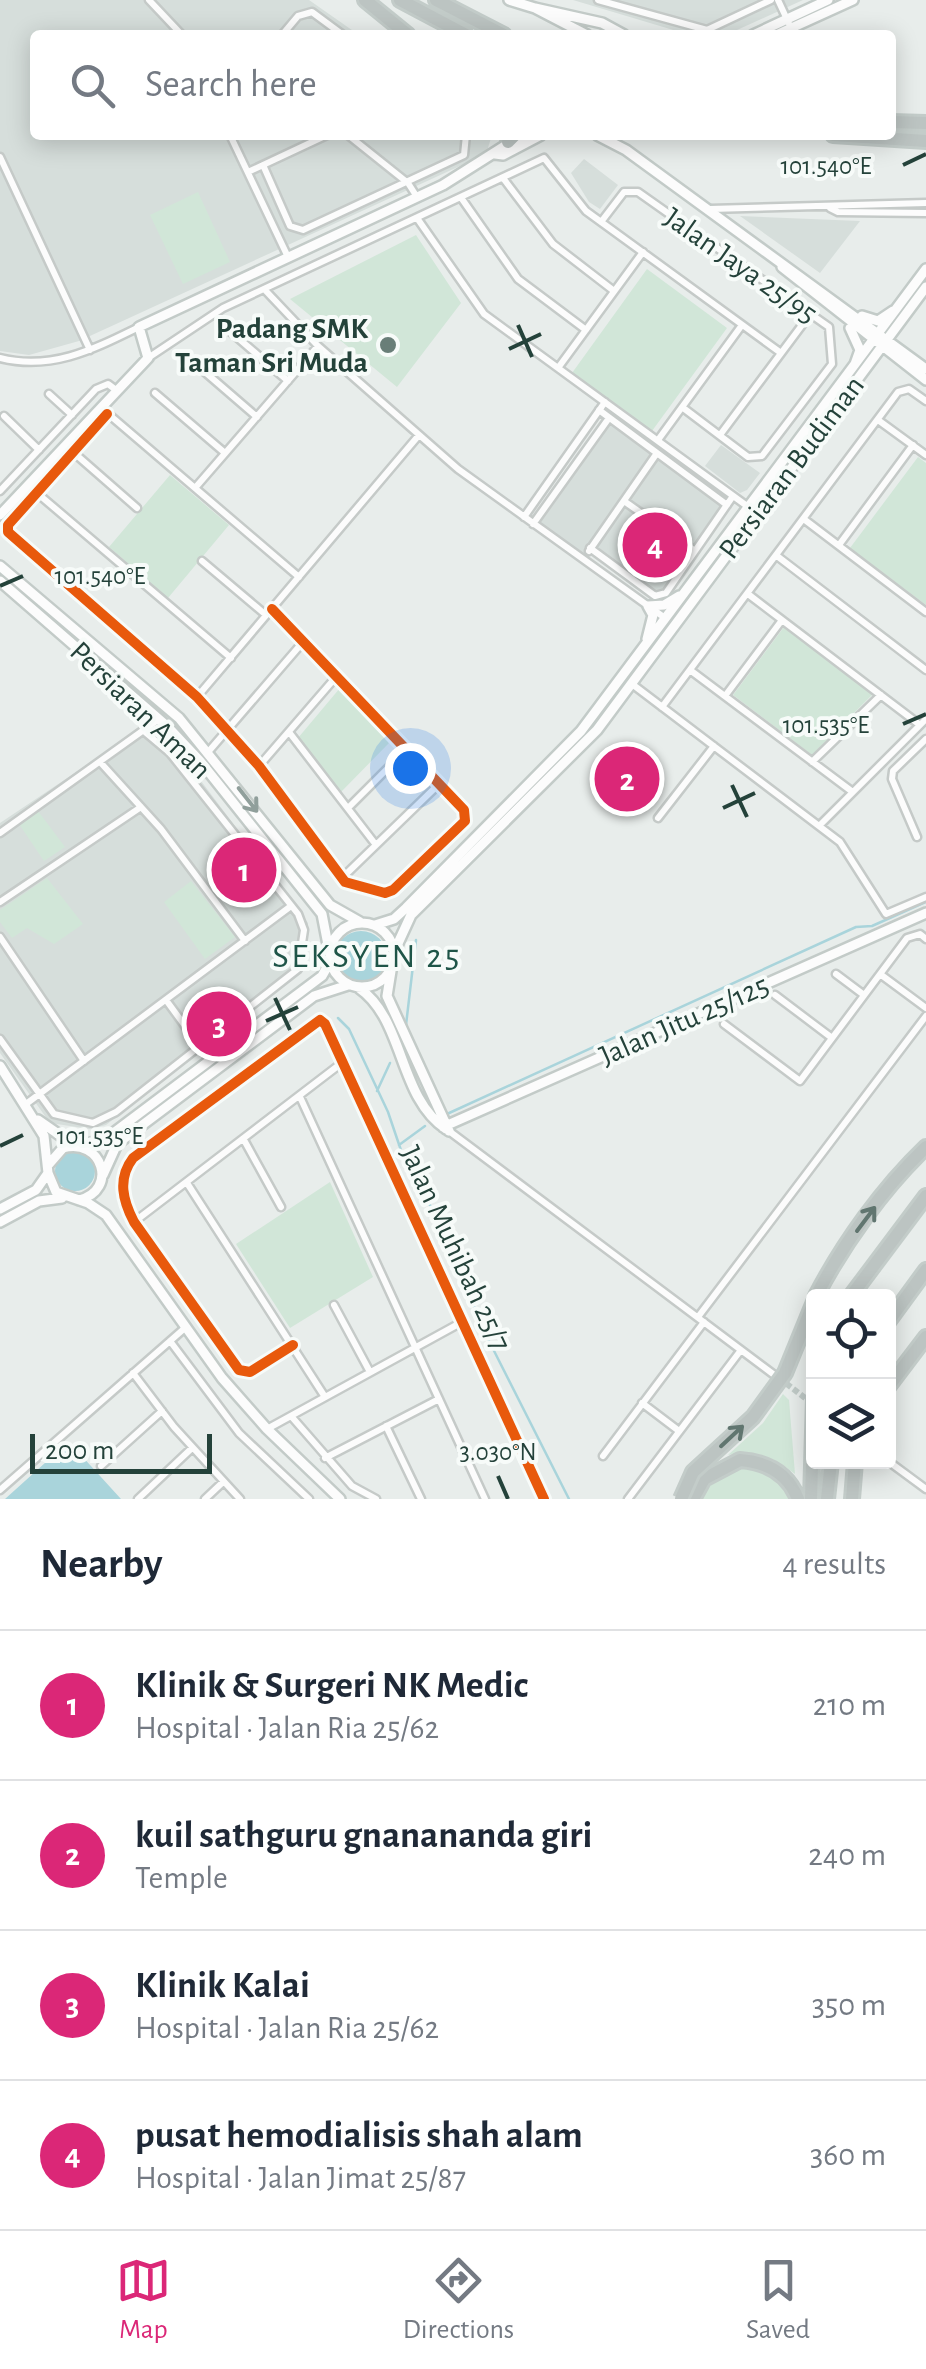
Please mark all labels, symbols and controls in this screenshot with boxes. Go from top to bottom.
search box [30,30,896,140]
icon: search [65,58,120,113]
text: Search here [145,66,317,104]
text: 101.540°E [780,154,872,179]
street label: Jalan Jaya 25/95 [659,202,822,329]
place label: Padang SMK Taman Sri Muda [175,314,368,378]
marker: Padang SMK Taman Sri Muda [377,334,399,356]
street label: Persiaran Budiman [714,371,870,565]
pin: 4 [622,508,688,582]
text: 101.540°E [54,564,146,589]
street label: Persiaran Aman [64,636,217,785]
text: 101.535°E [783,713,869,738]
pin: 2 [594,742,660,816]
your location [385,743,436,794]
one-way arrow [237,787,259,813]
pin: 1 [212,832,276,908]
district label: SEKSYEN 25 [272,939,462,974]
street label: Jalan Jitu 25/125 [595,970,773,1072]
pin: 3 [186,986,252,1062]
text: 101.535°E [57,1124,143,1149]
street label: Jalan Muhibah 25/7 [395,1141,516,1356]
one-way arrow [856,1205,877,1233]
map controls [806,1289,896,1469]
button: locate [806,1289,896,1379]
button: layers [806,1379,896,1469]
one-way arrow [719,1425,744,1448]
scale bar [30,1429,212,1474]
text: 200 m [45,1437,114,1465]
text: 3.030°N [459,1440,537,1465]
text: Nearby [40,1543,163,1585]
text: 4 results [782,1548,886,1580]
text: Klinik & Surgeri NK Medic [135,1667,528,1705]
text: 1 [67,1689,78,1721]
text: 210 m [813,1689,886,1721]
text: Hospital · Jalan Ria 25/62 [135,1712,439,1744]
text: kuil sathguru gnanananda giri [135,1817,592,1855]
text: 2 [65,1839,80,1871]
text: 240 m [808,1839,886,1871]
text: Temple [135,1862,228,1894]
text: Klinik Kalai [135,1967,310,2005]
text: 3 [66,1989,79,2021]
text: 350 m [812,1989,886,2021]
text: Hospital · Jalan Ria 25/62 [135,2012,439,2044]
text: pusat hemodialisis shah alam [135,2117,583,2155]
text: 4 [64,2139,81,2171]
text: 360 m [810,2139,886,2171]
text: Hospital · Jalan Jimat 25/87 [135,2162,466,2194]
tab: Map [116,2253,171,2347]
tab: Directions [403,2253,514,2347]
tab: Saved [746,2253,810,2347]

